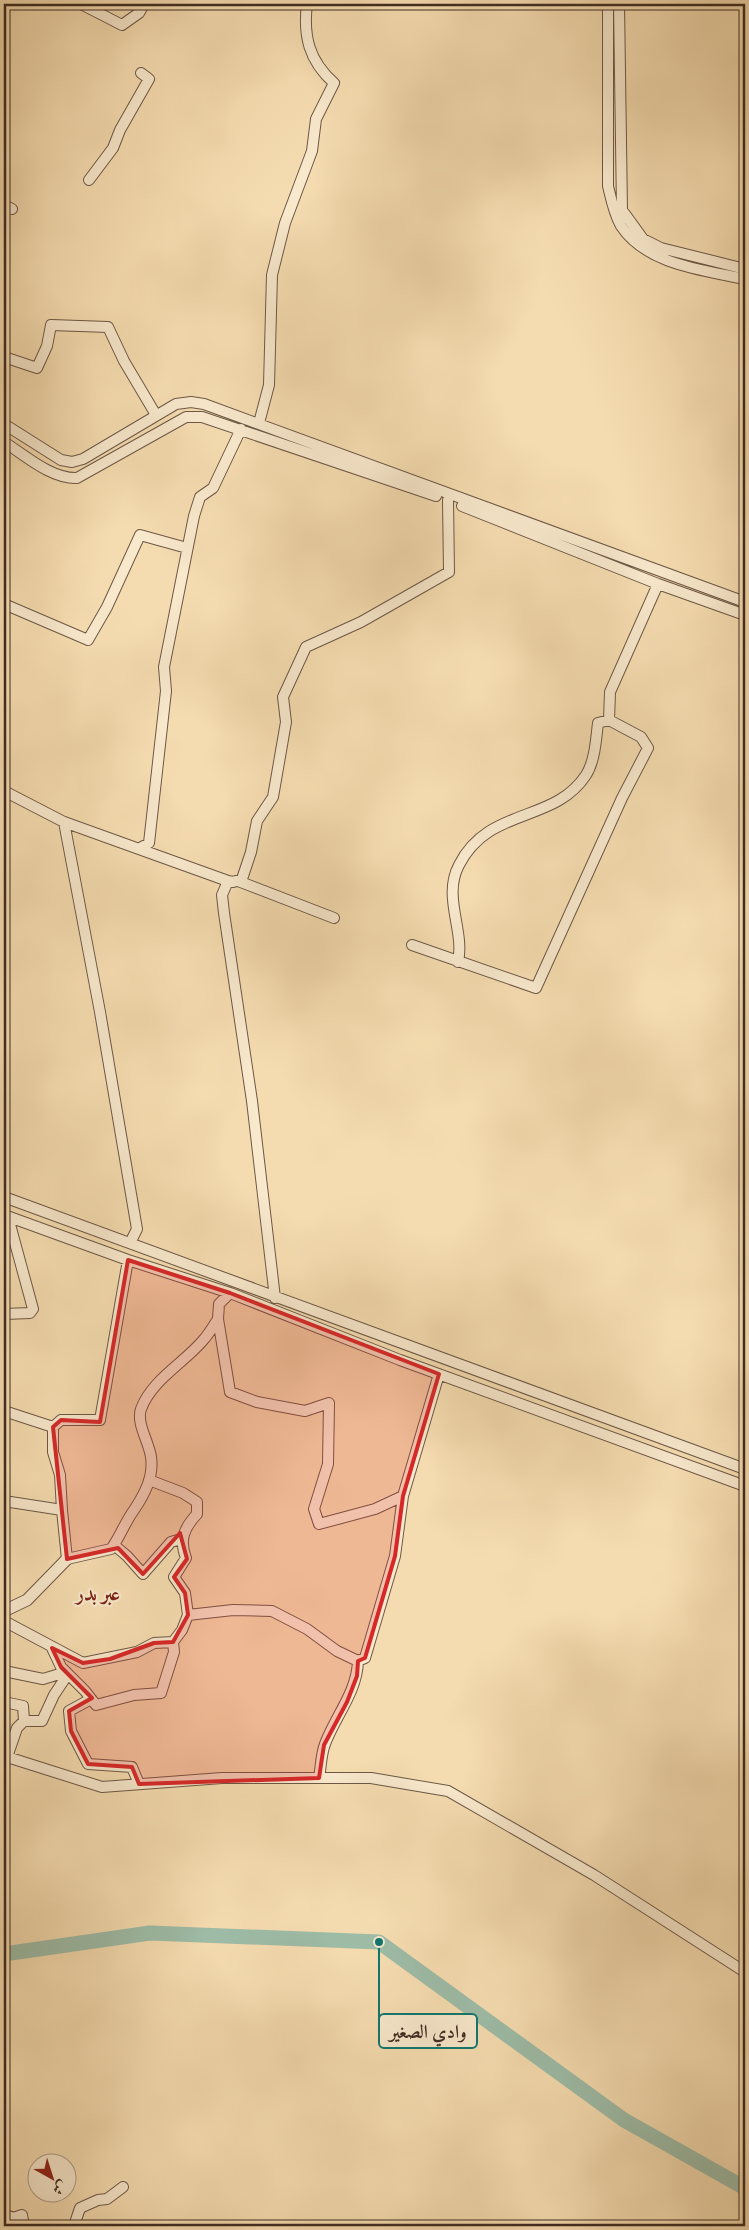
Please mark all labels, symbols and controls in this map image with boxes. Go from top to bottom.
district label: عبر بدر [74,1581,120,1606]
callout: وادي الصغير [379,2014,477,2048]
text: وادي الصغير [387,2020,467,2047]
north arrow [28,2152,78,2202]
text: ش [49,2177,71,2199]

